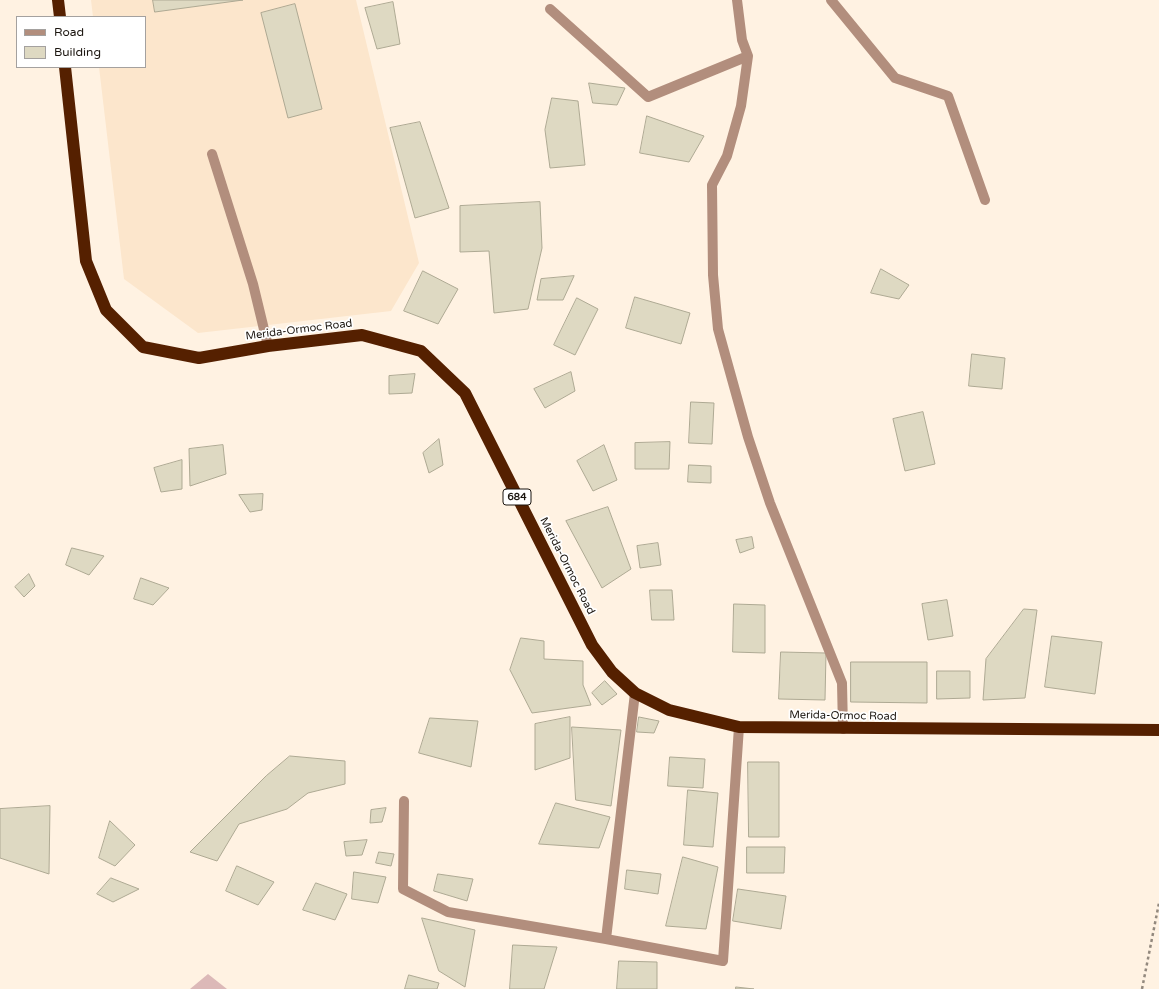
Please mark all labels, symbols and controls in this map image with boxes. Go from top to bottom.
legend [16,16,146,68]
text: Road [54,25,84,39]
text: Building [54,45,101,59]
street label: Merida-Ormoc Road [245,317,353,343]
road number: 684 [503,489,531,505]
street label: Merida-Ormoc Road [537,515,597,617]
street label: Merida-Ormoc Road [789,708,897,724]

